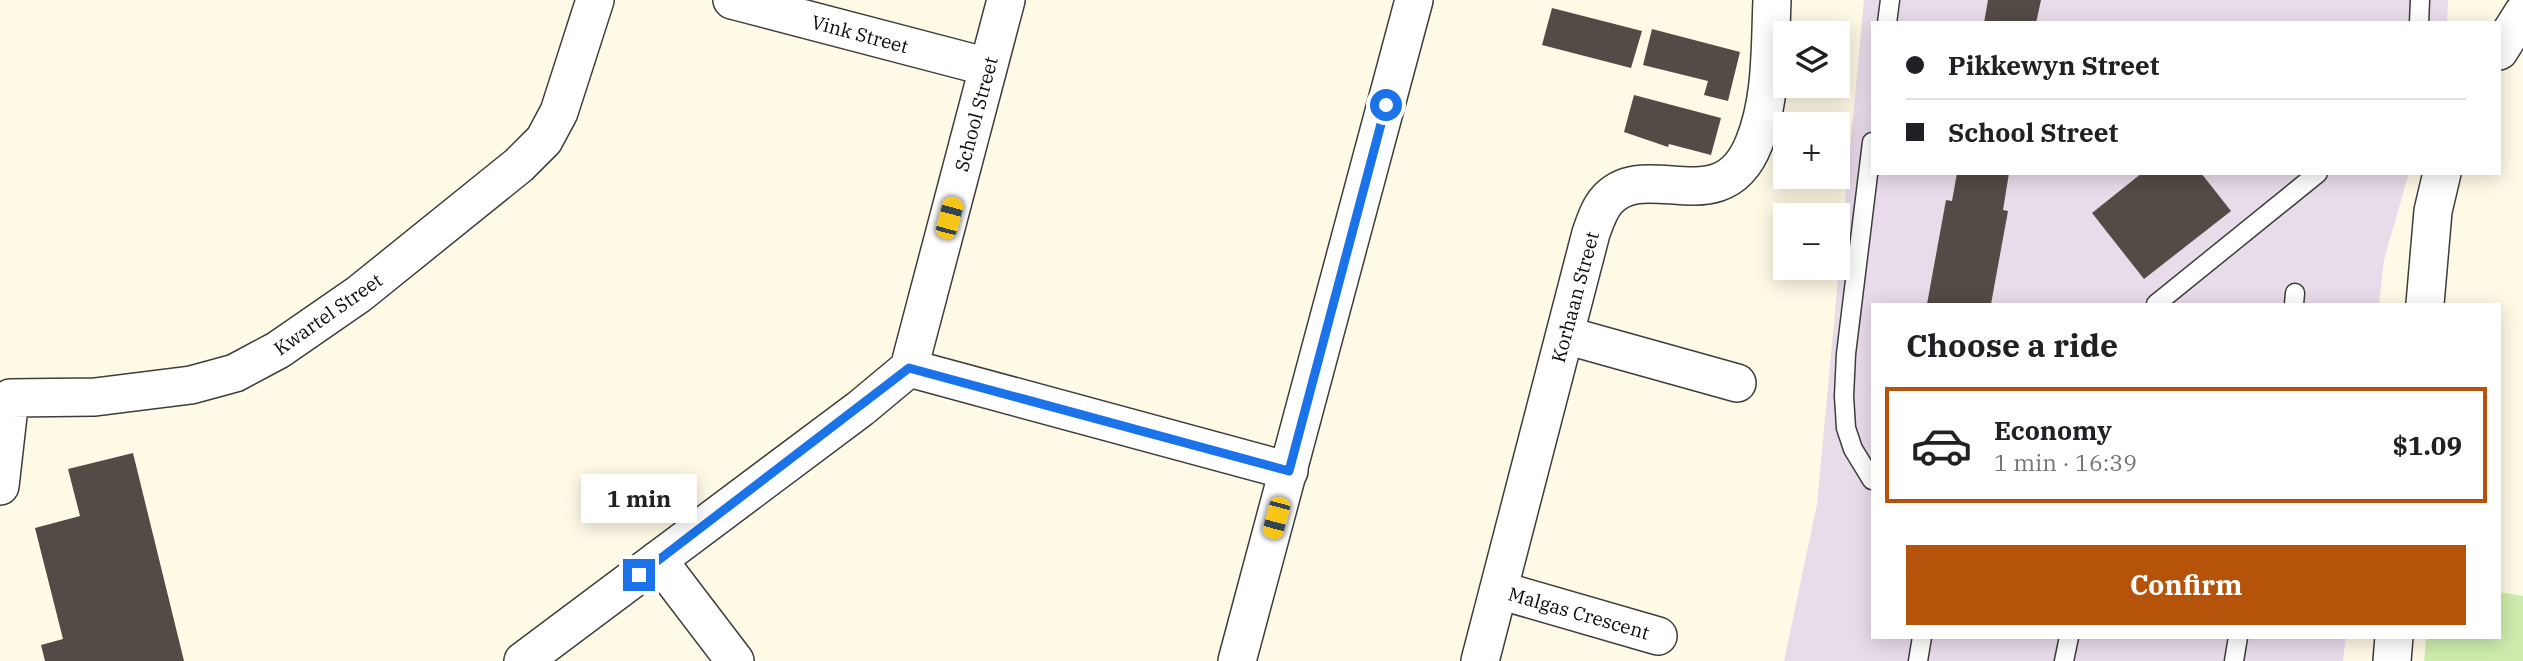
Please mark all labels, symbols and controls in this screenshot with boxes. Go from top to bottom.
street label: Vink Street [809,10,911,59]
map controls [1773,21,1850,280]
button: layers [1773,21,1850,98]
text: Pikkewyn Street [1948,48,2159,82]
street label: School Street [949,54,1003,174]
route start [1370,89,1402,121]
button: + [1773,112,1850,189]
text: School Street [1948,115,2118,149]
car [934,195,965,241]
button: − [1773,203,1850,280]
street label: Korhaan Street [1546,229,1604,365]
street label: Kwartel Street [269,268,387,360]
text: Choose a ride [1906,324,2118,366]
text: Economy [1994,413,2112,447]
icon: car [1910,414,1973,477]
text: $1.09 [2392,428,2462,462]
text: 1 min · 16:39 [1994,447,2137,477]
callout: 1 min [581,474,697,522]
text: 1 min [607,483,671,513]
car [1261,495,1292,541]
button: Confirm [1906,545,2466,625]
route end [623,559,655,591]
street label: Malgas Crescent [1506,581,1653,645]

